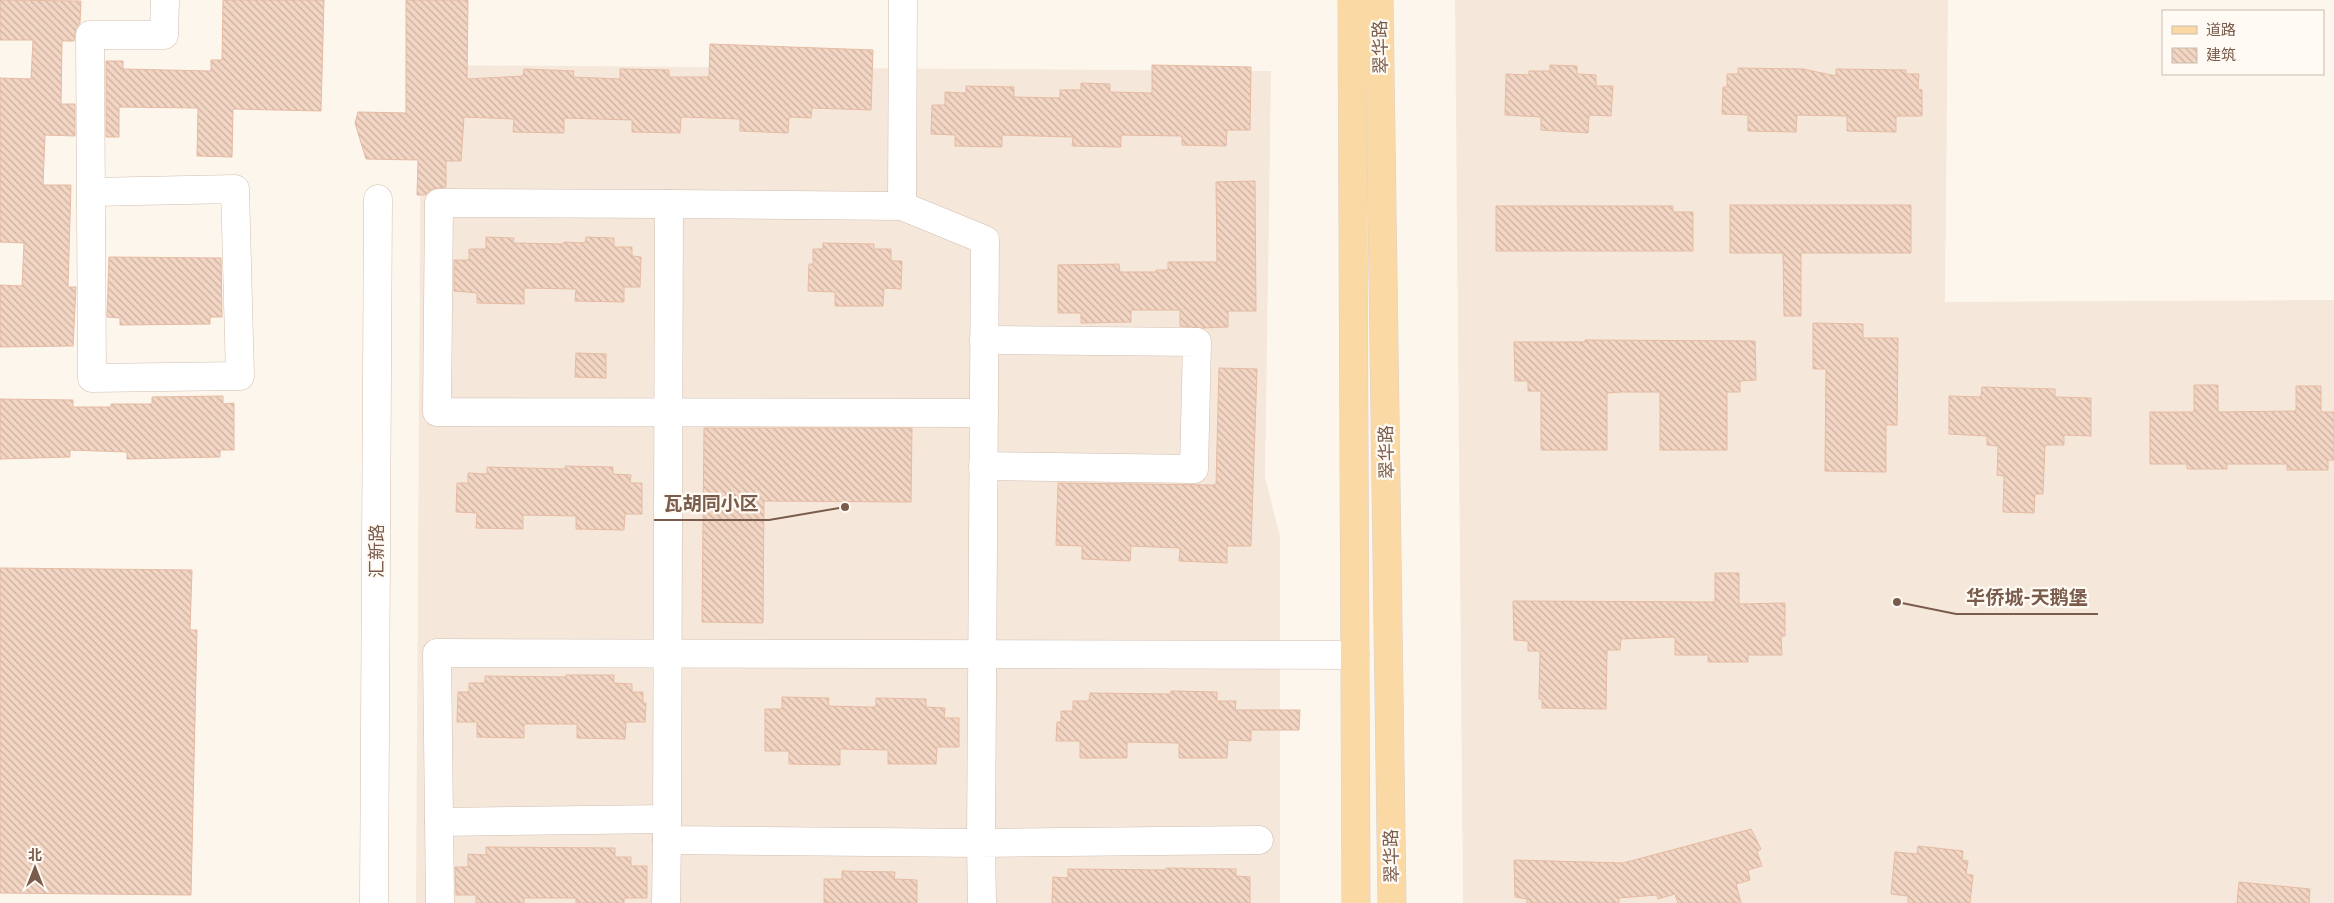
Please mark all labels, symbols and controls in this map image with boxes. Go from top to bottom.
legend [2162,10,2324,75]
street label: 翠华路 [1368,20,1392,74]
text: 道路 [2206,20,2236,39]
text: 建筑 [2206,45,2236,64]
street label: 翠华路 [1374,425,1398,479]
callout: 瓦胡同小区 [654,486,769,520]
text: 瓦胡同小区 [663,491,759,515]
street label: 汇新路 [365,524,388,578]
callout: 华侨城-天鹅堡 [1956,580,2098,614]
text: 华侨城-天鹅堡 [1966,585,2088,609]
street label: 翠华路 [1379,829,1403,883]
north arrow [10,843,60,893]
text: 北 [28,846,42,864]

